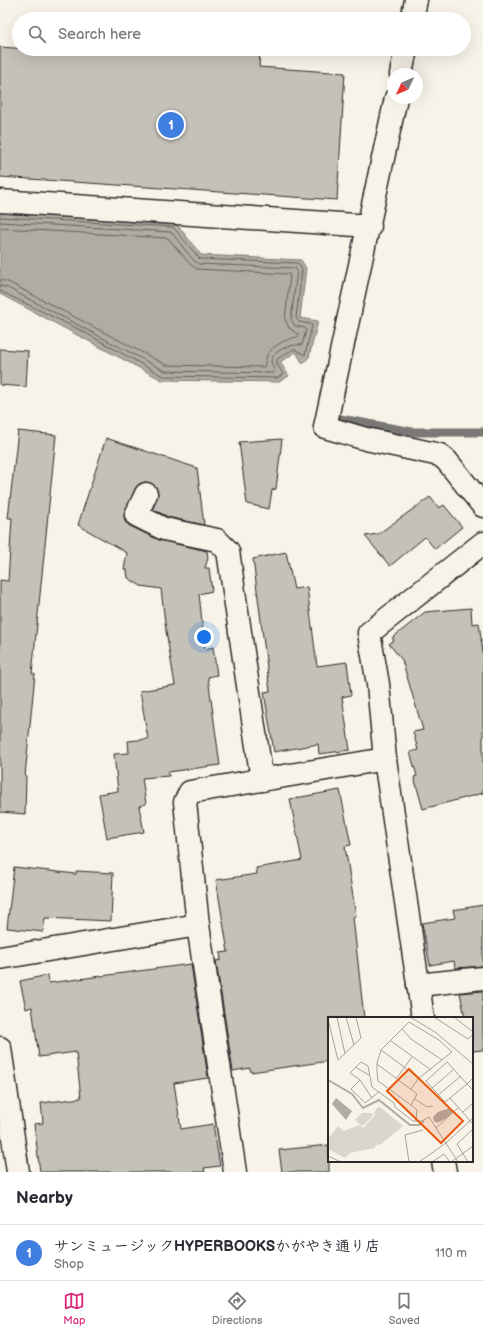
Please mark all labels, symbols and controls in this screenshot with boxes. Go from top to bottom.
search box [12,12,471,56]
icon: search [26,23,48,45]
text: Search here [58,25,141,44]
north arrow [387,68,423,104]
pin: 1 [158,110,184,140]
your location [194,627,214,647]
inset map [328,1017,473,1162]
text: Nearby [16,1188,73,1208]
text: サンミュージックHYPERBOOKSかがやき通り店 [54,1237,380,1256]
text: 1 [26,1245,32,1261]
text: 110 m [435,1245,467,1261]
text: Shop [54,1256,84,1272]
tab: Map [63,1290,85,1327]
tab: Directions [212,1290,262,1327]
tab: Saved [389,1290,420,1327]

